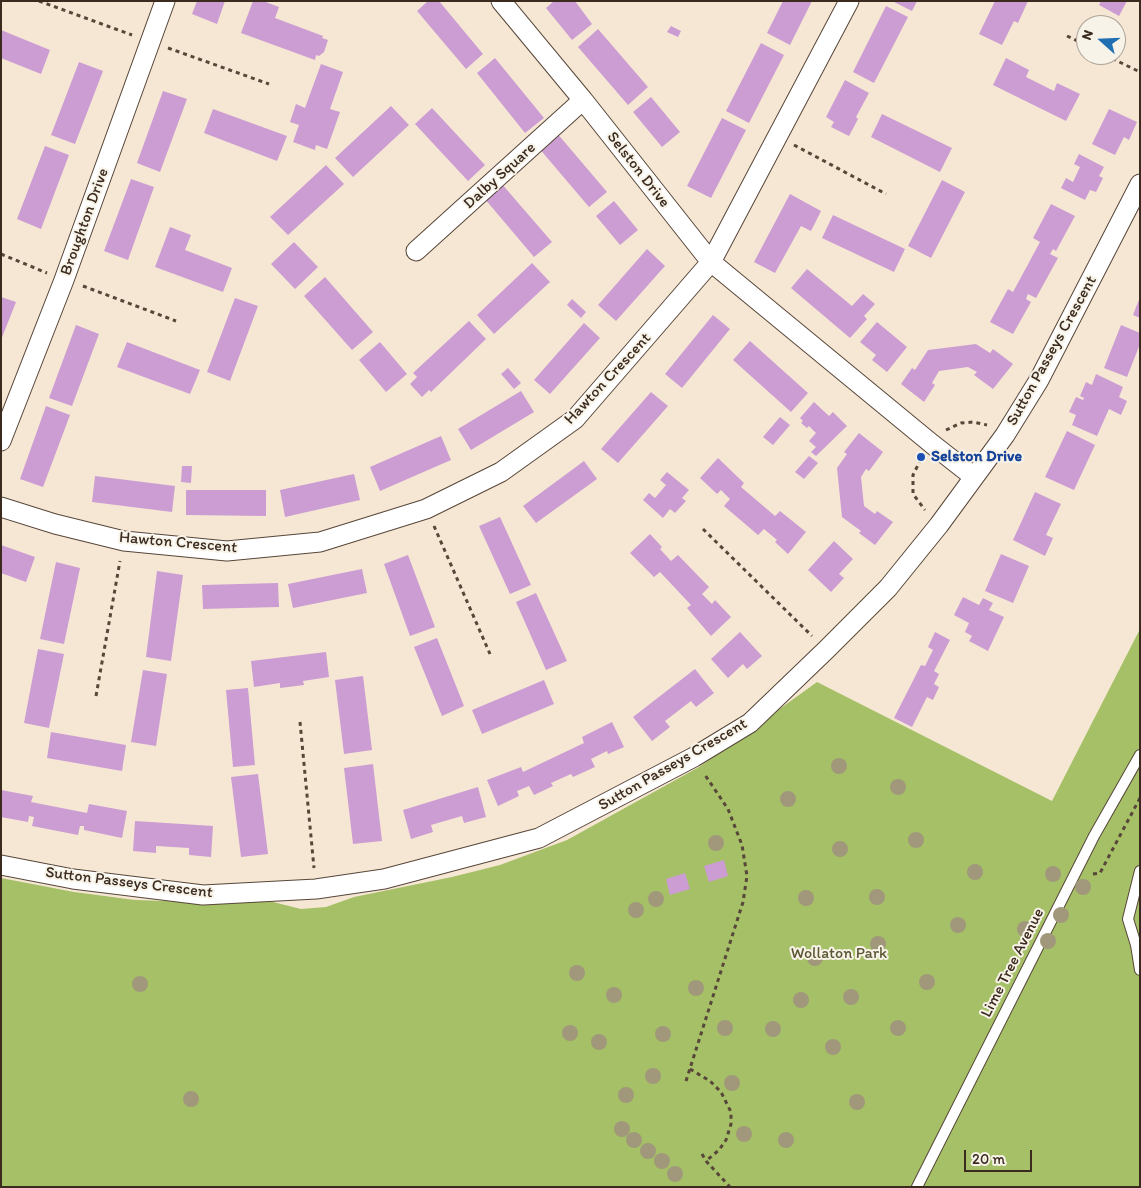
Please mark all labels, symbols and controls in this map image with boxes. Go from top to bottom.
north arrow [1076,15,1126,65]
text: N [1078,28,1097,42]
street label: Selston Drive [602,128,674,212]
street label: Dalby Square [460,139,540,213]
street label: Broughton Drive [57,166,113,278]
street label: Sutton Passeys Crescent [1003,273,1101,429]
street label: Hawton Crescent [561,329,655,429]
place label: Selston Drive [931,447,1022,467]
marker: Selston Drive [915,451,927,463]
street label: Hawton Crescent [118,528,238,558]
street label: Sutton Passeys Crescent [595,715,751,815]
street label: Sutton Passeys Crescent [44,863,214,903]
street label: Lime Tree Avenue [977,905,1049,1021]
park label: Wollaton Park [791,944,887,964]
scale bar [966,1140,1034,1172]
text: 20 m [972,1150,1005,1168]

